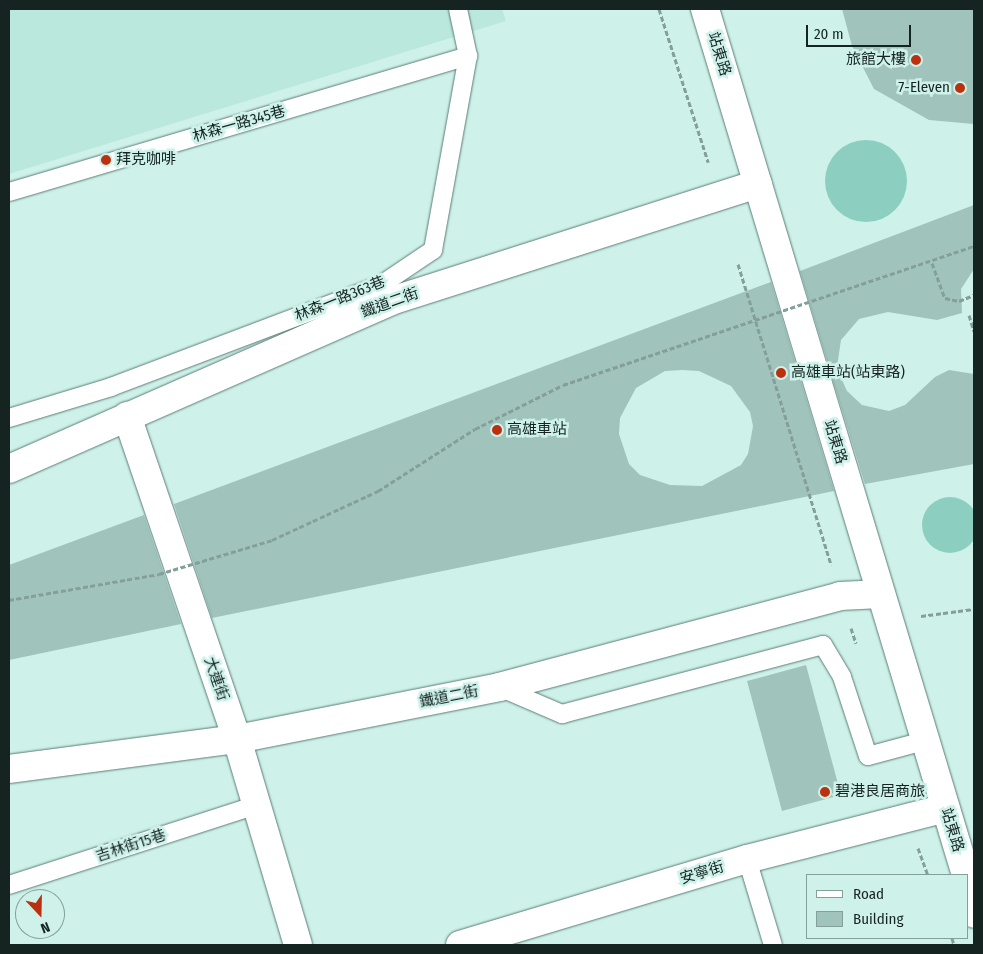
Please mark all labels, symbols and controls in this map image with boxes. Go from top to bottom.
scale bar [808,15,913,47]
text: 20 m [814,25,844,43]
street label: 站東路 [704,30,734,78]
place label: 旅館大樓 [846,51,906,69]
marker: 旅館大樓 [910,54,922,66]
place label: 7-Eleven [898,79,950,97]
marker: 7-Eleven [954,82,966,94]
street label: 林森一路345巷 [191,102,287,146]
place label: 拜克咖啡 [116,151,176,169]
marker: 拜克咖啡 [100,154,112,166]
street label: 林森一路363巷 [292,273,388,325]
street label: 鐵道二街 [359,284,421,322]
place label: 高雄車站(站東路) [791,364,905,382]
marker: 高雄車站(站東路) [775,367,787,379]
street label: 站東路 [820,418,850,466]
place label: 高雄車站 [507,421,567,439]
marker: 高雄車站 [491,424,503,436]
street label: 大連街 [200,655,232,703]
street label: 鐵道二街 [418,682,480,712]
place label: 碧港良居商旅 [835,783,925,801]
marker: 碧港良居商旅 [819,786,831,798]
street label: 站東路 [937,806,967,854]
street label: 吉林街15巷 [94,826,168,866]
street label: 安寧街 [678,858,726,888]
legend [806,874,968,939]
text: Road [853,885,884,903]
north arrow [15,889,65,939]
text: Building [853,910,904,928]
text: N [38,918,52,937]

